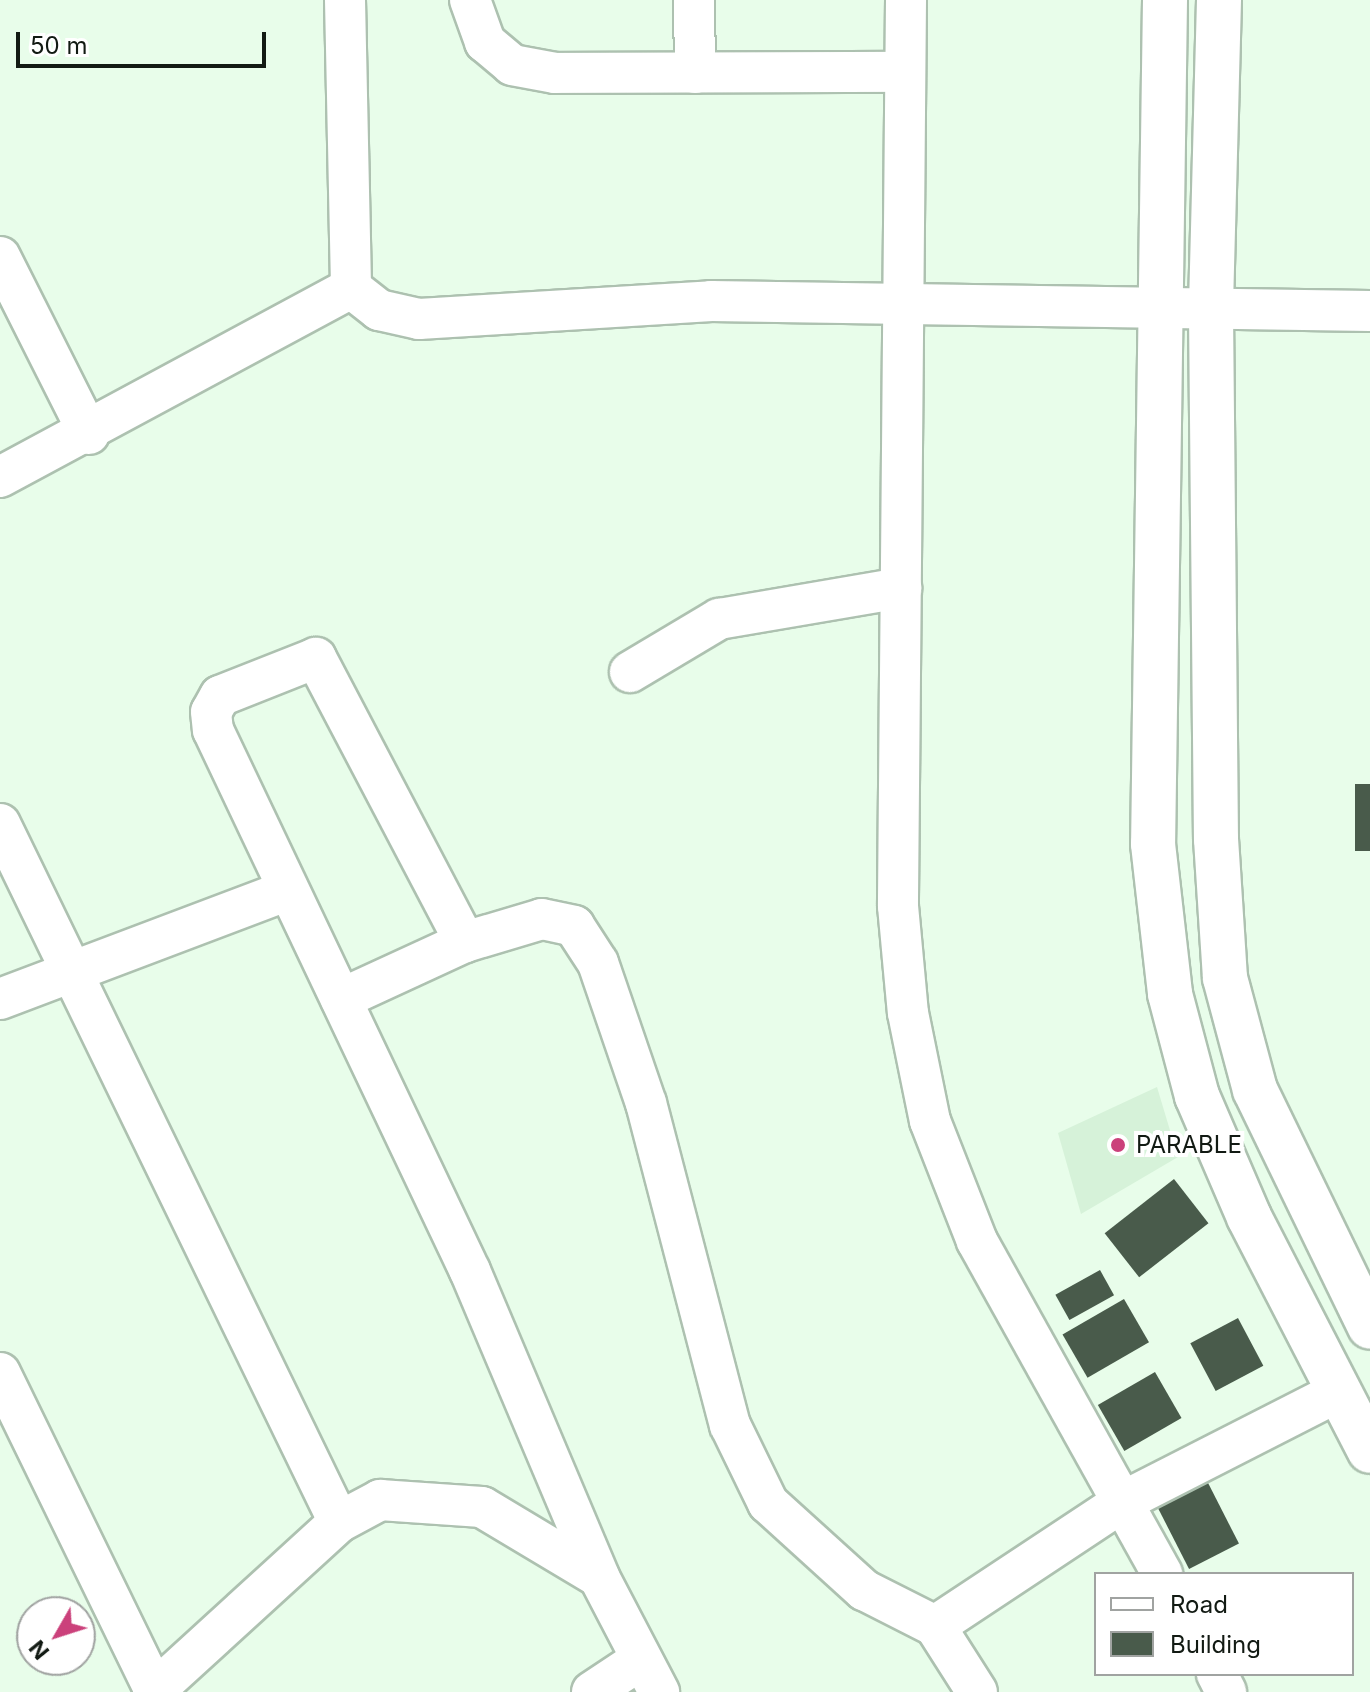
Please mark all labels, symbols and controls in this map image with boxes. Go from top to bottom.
scale bar [20,16,270,66]
text: 50 m [30,31,88,60]
place label: PARABLE [1136,1131,1242,1159]
marker: PARABLE [1107,1134,1129,1156]
legend [1094,1572,1354,1676]
text: Road [1170,1590,1228,1619]
north arrow [16,1596,96,1676]
text: Building [1170,1630,1261,1659]
text: N [24,1635,54,1665]

